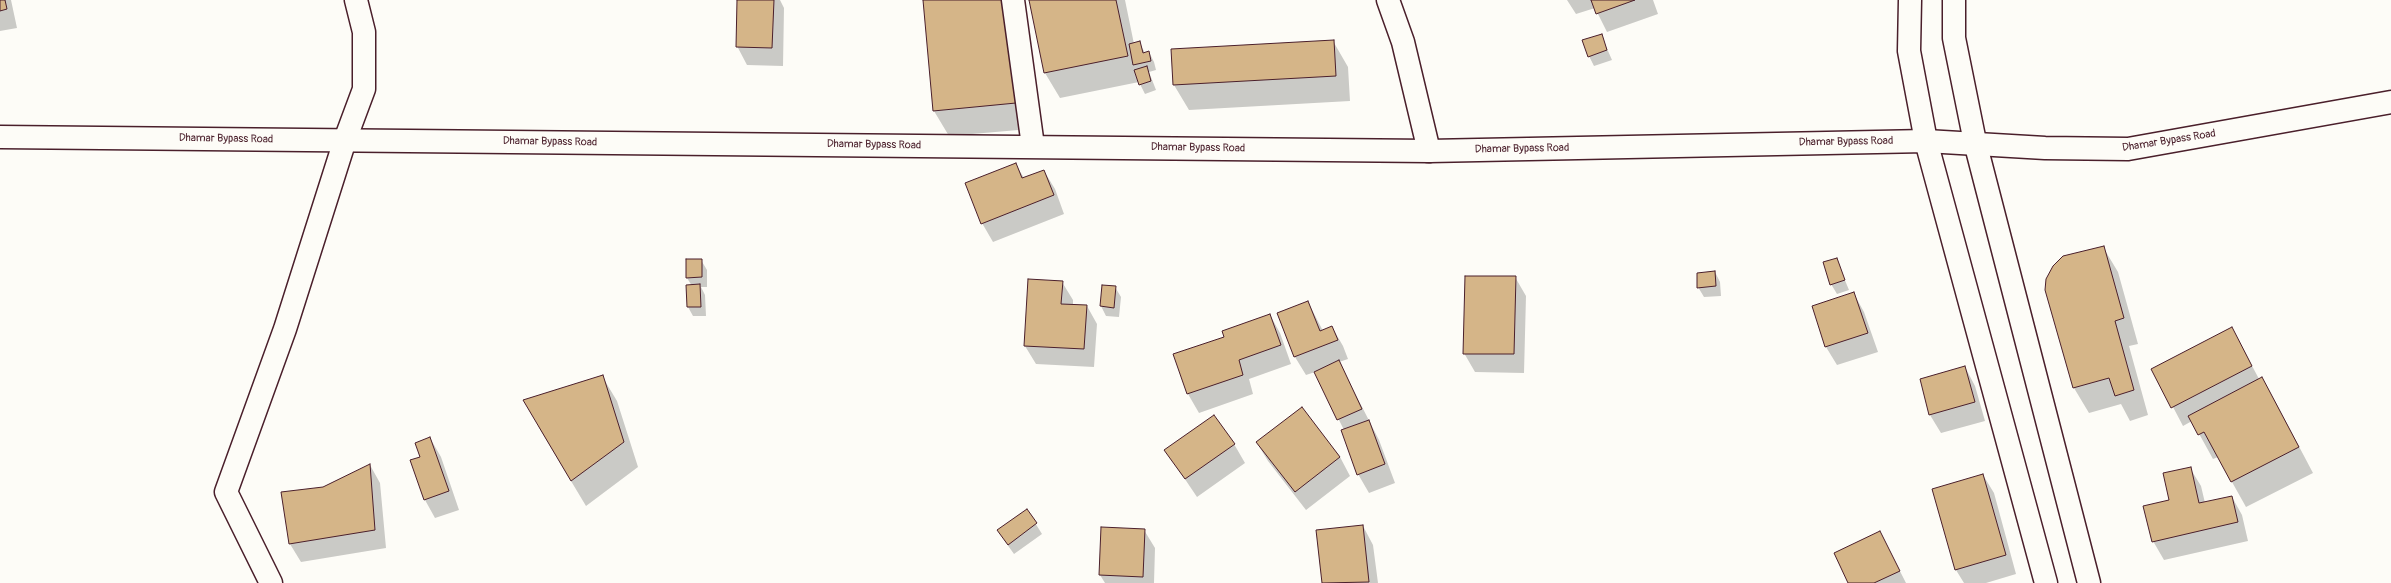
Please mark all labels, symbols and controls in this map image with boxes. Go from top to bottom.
street label: Dhamar Bypass Road [2121,127,2217,155]
street label: Dhamar Bypass Road [179,132,273,146]
street label: Dhamar Bypass Road [503,135,597,149]
street label: Dhamar Bypass Road [1799,135,1893,149]
street label: Dhamar Bypass Road [827,138,921,152]
street label: Dhamar Bypass Road [1151,141,1245,155]
street label: Dhamar Bypass Road [1475,142,1569,156]

